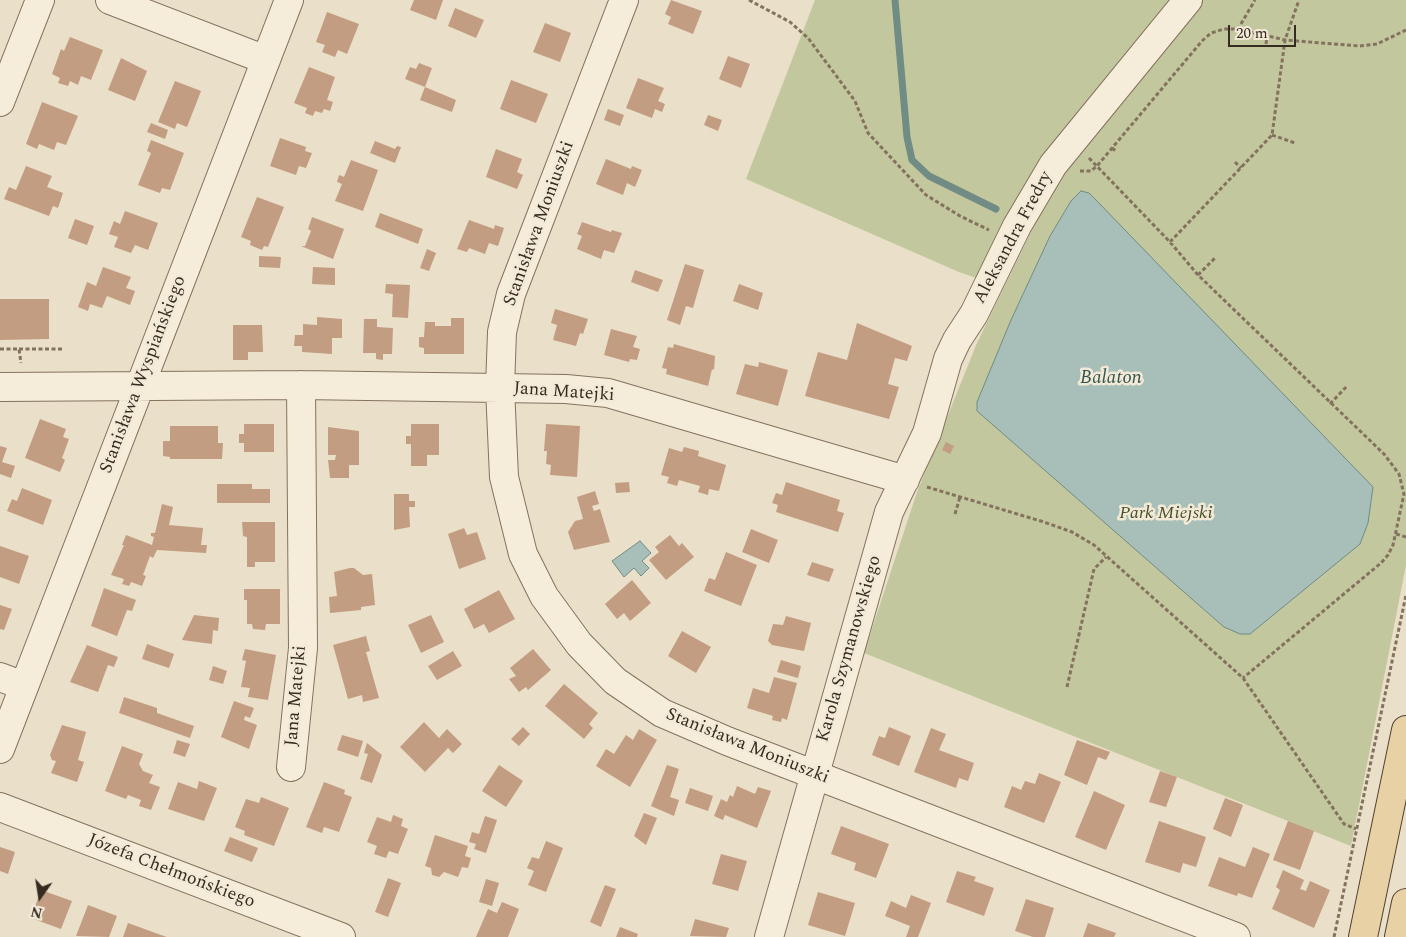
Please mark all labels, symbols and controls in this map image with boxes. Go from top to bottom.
scale bar [1231,15,1298,47]
text: 20 m [1236,22,1268,45]
street label: Stanisława Moniuszki [500,138,580,310]
street label: Aleksandra Fredry [970,168,1058,308]
street label: Stanisława Wyspiańskiego [96,273,192,477]
water label: Balaton [1080,368,1142,390]
street label: Jana Matejki [513,379,615,407]
park label: Park Miejski [1119,503,1213,525]
street label: Karola Szymanowskiego [813,553,887,745]
street label: Jana Matejki [282,645,312,747]
street label: Stanisława Moniuszki [662,704,832,790]
street label: Józefa Chełmońskiego [84,830,258,914]
north arrow [15,872,65,922]
text: N [29,901,44,924]

